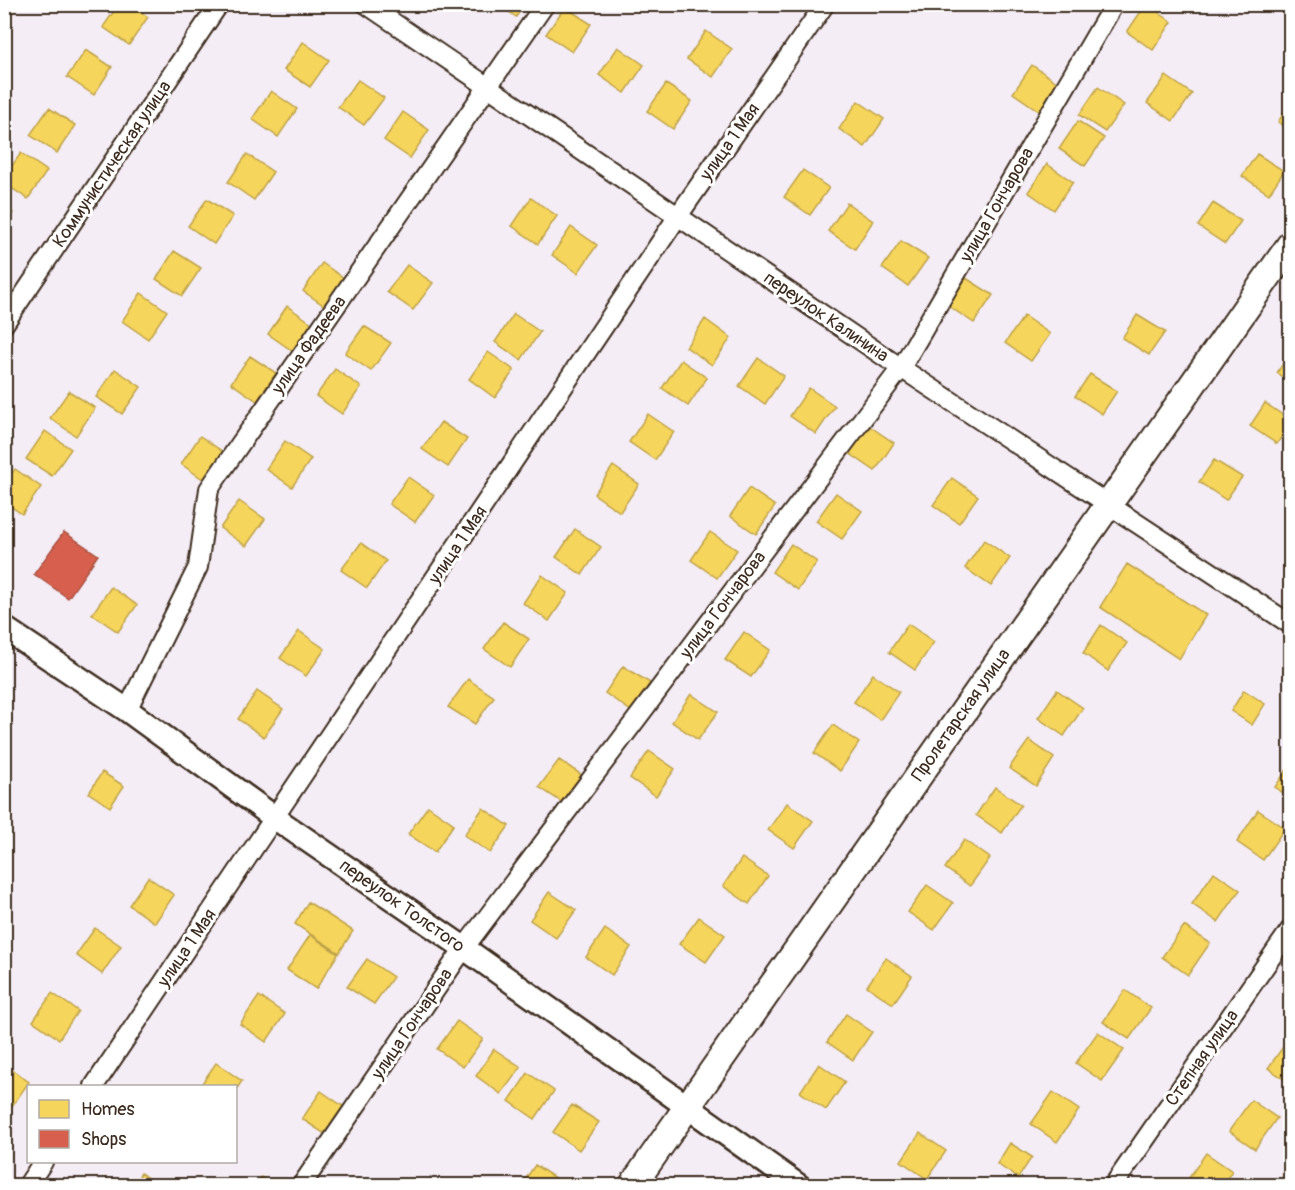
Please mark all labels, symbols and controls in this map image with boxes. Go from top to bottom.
street label: Коммунистическая улица [48,76,176,252]
street label: улица 1 Мая [694,99,765,186]
street label: улица Гончарова [954,143,1039,267]
street label: переулок Калинина [759,267,893,367]
street label: улица Фадеева [266,291,351,399]
street label: улица 1 Мая [423,501,493,589]
street label: улица Гончарова [674,547,771,664]
street label: Пролетарская улица [907,644,1015,786]
street label: переулок Толстого [335,854,469,958]
street label: улица 1 Мая [152,904,222,992]
street label: улица Гончарова [366,964,458,1085]
street label: Степная улица [1160,1005,1244,1111]
legend [27,1085,237,1163]
text: Homes [81,1098,134,1121]
text: Shops [81,1128,126,1151]

